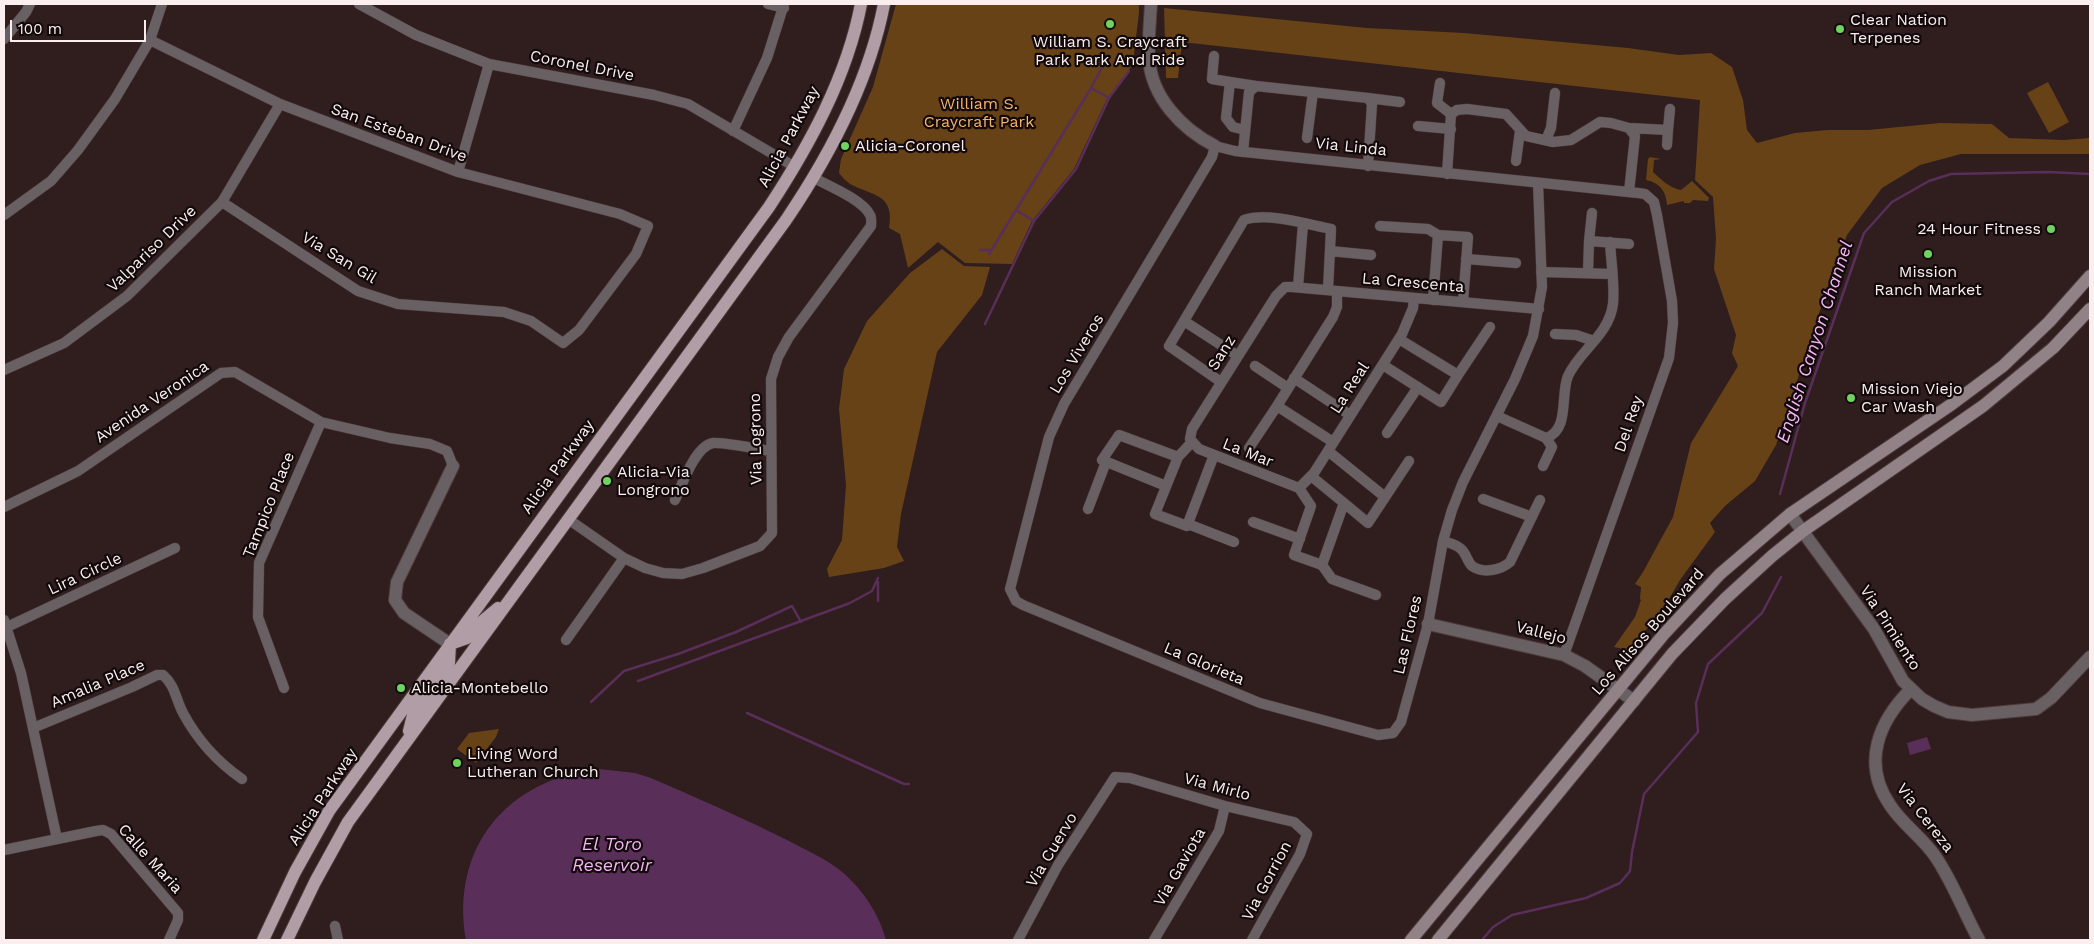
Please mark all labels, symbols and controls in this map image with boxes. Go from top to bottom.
scale bar [12,10,149,42]
place label: Clear Nation Terpenes [1850,10,1947,48]
marker: William S. Craycraft Park Park And Ride [1104,18,1116,30]
text: 100 m [18,20,62,38]
marker: Clear Nation Terpenes [1834,23,1846,35]
place label: William S. Craycraft Park Park And Ride [1033,32,1187,70]
street label: Coronel Drive [528,46,636,86]
street label: Alicia Parkway [754,83,824,191]
park label: William S. Craycraft Park [924,94,1034,132]
street label: San Esteban Drive [328,99,470,167]
street label: Via Linda [1314,134,1388,160]
place label: Alicia-Coronel [855,136,965,156]
marker: Alicia-Coronel [839,140,851,152]
street label: Valpariso Drive [103,202,201,296]
place label: 24 Hour Fitness [1917,219,2041,239]
marker: 24 Hour Fitness [2045,223,2057,235]
street label: Via San Gil [298,228,380,288]
water label: English Canyon Channel [1772,238,1858,446]
marker: Mission Ranch Market [1922,248,1934,260]
place label: Mission Ranch Market [1874,262,1982,300]
street label: La Crescenta [1361,269,1465,297]
street label: Los Viveros [1046,311,1108,397]
street label: Sanz [1204,332,1240,374]
street label: Avenida Veronica [91,357,213,447]
street label: La Real [1326,359,1374,417]
place label: Mission Viejo Car Wash [1861,379,1963,417]
marker: Mission Viejo Car Wash [1845,392,1857,404]
street label: Via Logrono [746,393,766,485]
street label: Del Rey [1610,393,1648,455]
street label: Alicia Parkway [517,416,599,518]
street label: La Mar [1220,434,1276,472]
street label: Tampico Place [239,449,299,561]
place label: Alicia-Via Longrono [617,462,690,500]
marker: Alicia-Via Longrono [601,475,613,487]
street label: Lira Circle [45,549,125,599]
street label: Los Alisos Boulevard [1588,565,1708,699]
street label: Via Pimiento [1855,582,1925,674]
street label: Las Flores [1390,594,1426,676]
street label: Vallejo [1514,617,1568,649]
street label: La Glorieta [1161,638,1247,690]
street label: Amalia Place [48,656,148,712]
place label: Alicia-Montebello [411,678,548,698]
marker: Alicia-Montebello [395,682,407,694]
place label: Living Word Lutheran Church [467,744,599,782]
street label: Alicia Parkway [284,745,362,849]
marker: Living Word Lutheran Church [451,757,463,769]
street label: Via Mirlo [1182,769,1252,805]
street label: Via Cereza [1892,780,1958,856]
street label: Via Cuervo [1022,809,1082,891]
street label: Calle Maria [114,820,186,898]
street label: Via Gaviota [1150,824,1210,910]
water label: El Toro Reservoir [572,834,652,876]
street label: Via Gorrion [1238,838,1296,924]

